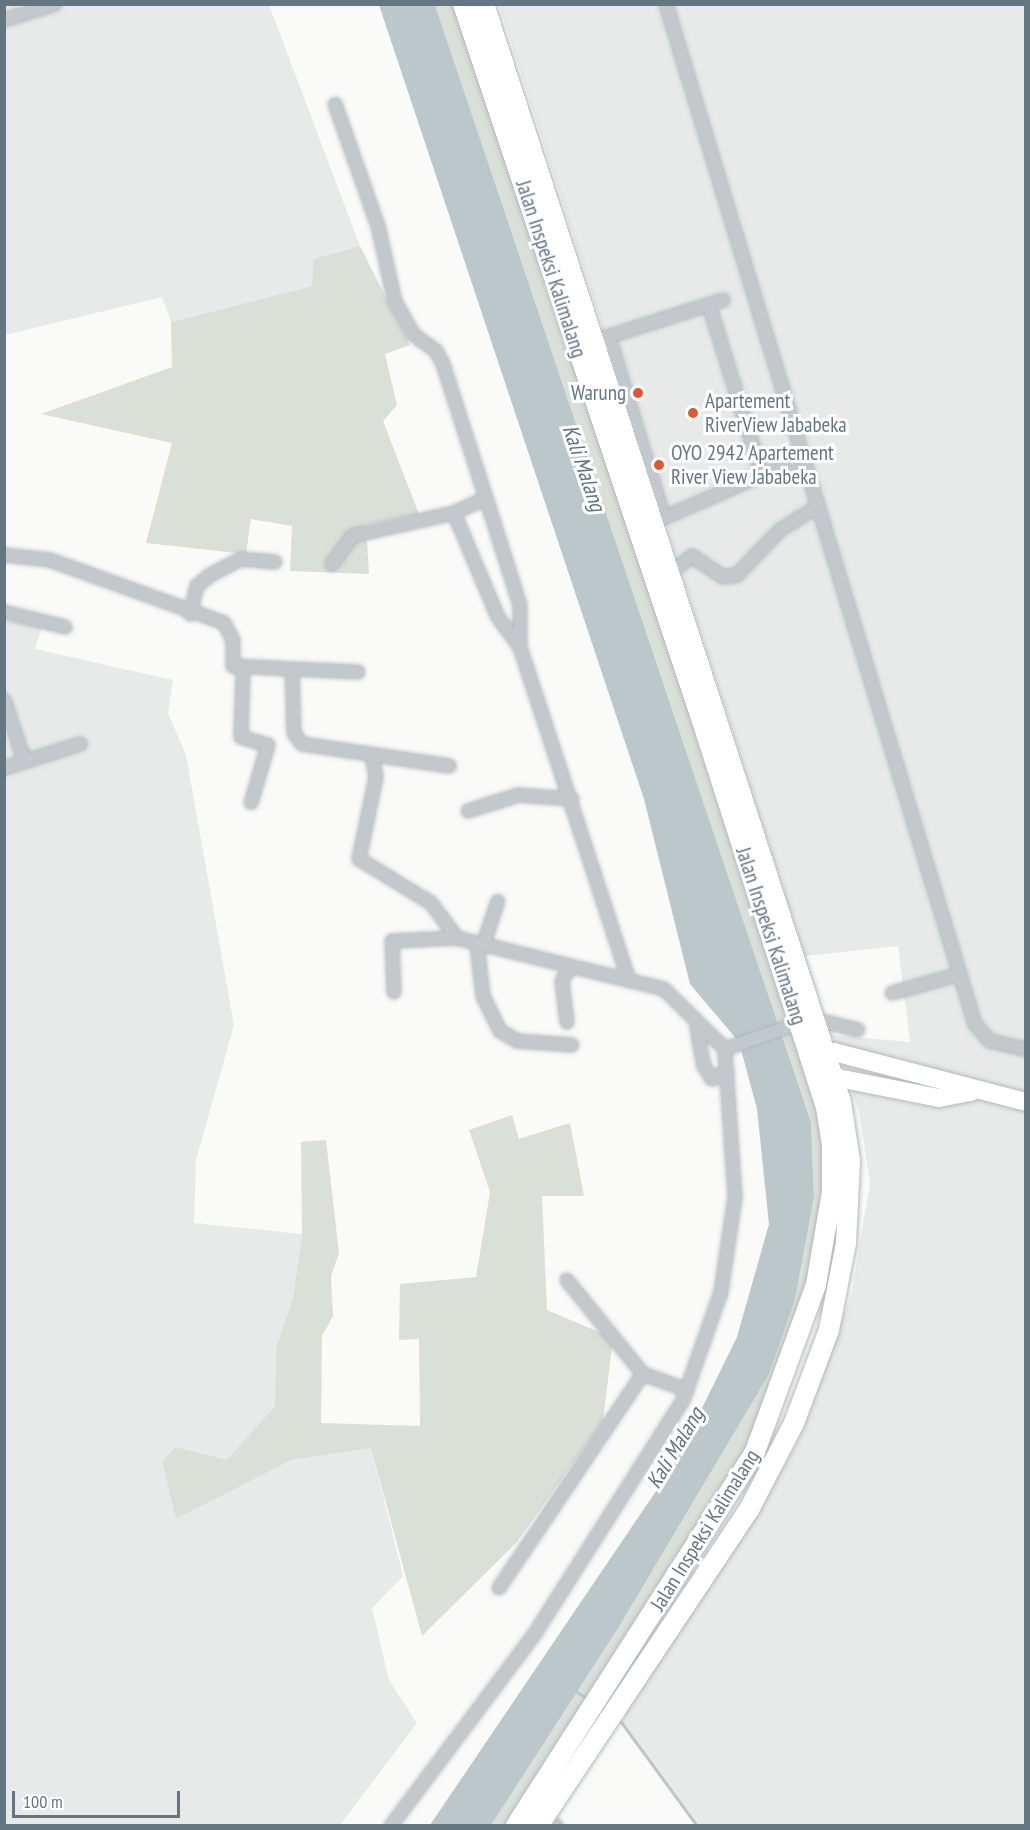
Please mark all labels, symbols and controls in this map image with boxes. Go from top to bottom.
street label: Jalan Inspeksi Kalimalang [510,177,592,361]
place label: Warung [571,380,626,406]
marker: Warung [631,386,645,400]
place label: Apartement RiverView Jababeka [705,388,847,438]
marker: Apartement RiverView Jababeka [686,406,700,420]
water label: Kali Malang [557,421,611,515]
place label: OYO 2942 Apartement River View Jababeka [671,440,834,490]
marker: OYO 2942 Apartement River View Jababeka [652,458,666,472]
street label: Jalan Inspeksi Kalimalang [730,844,812,1028]
water label: Kali Malang [641,1403,709,1493]
street label: Jalan Inspeksi Kalimalang [645,1445,765,1615]
scale bar [15,1779,183,1817]
text: 100 m [23,1790,63,1813]

